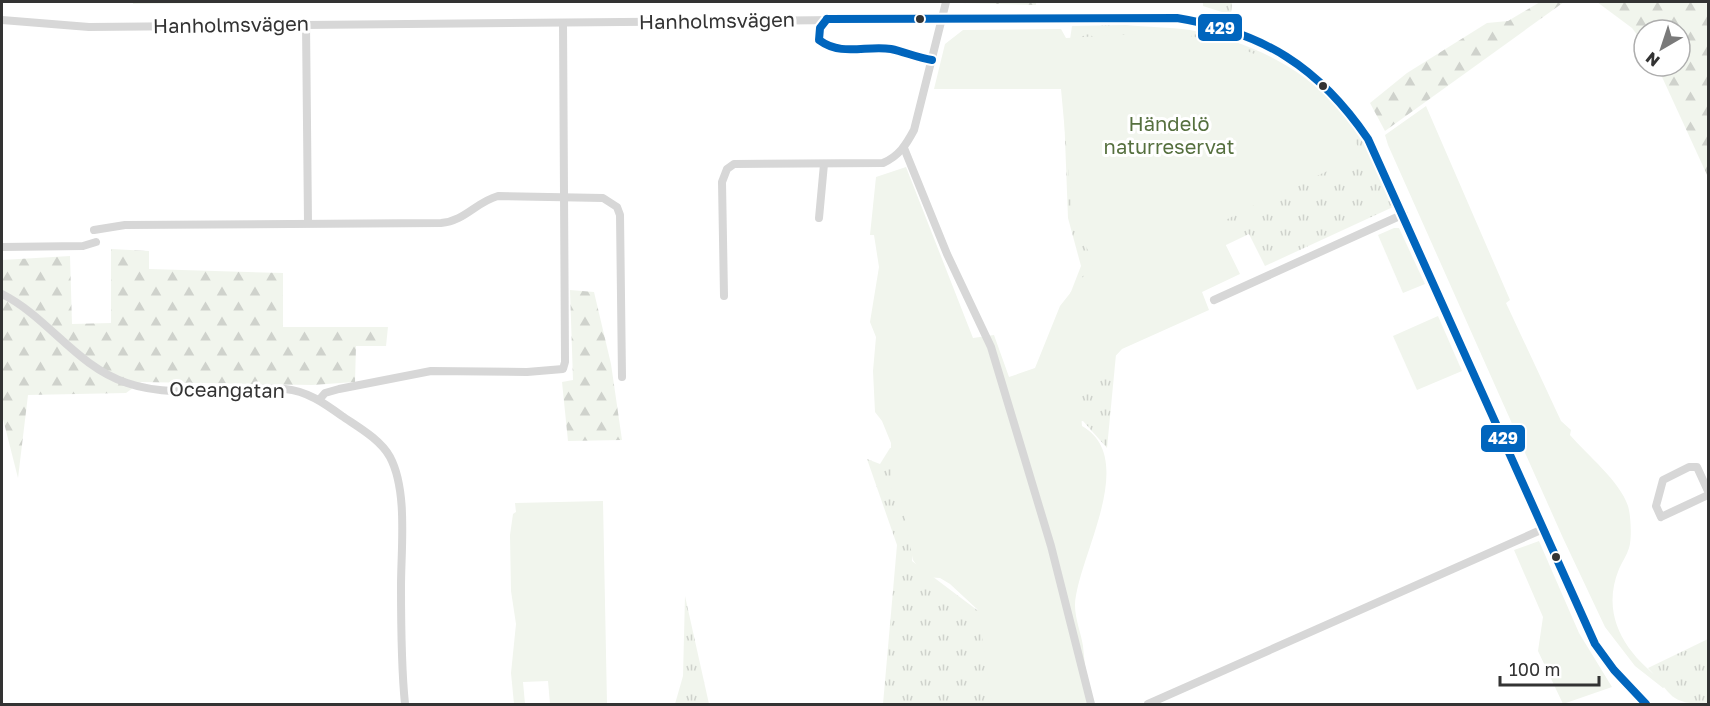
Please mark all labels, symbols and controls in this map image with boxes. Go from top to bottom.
street label: Hanholmsvägen [639,7,795,33]
street label: Hanholmsvägen [153,11,309,37]
unlabelled marker [914,13,926,25]
line badge: 429 [1197,13,1243,42]
text: 429 [1205,18,1235,38]
north arrow [1632,18,1692,78]
text: N [1642,48,1664,71]
unlabelled marker [1317,80,1329,92]
park label: Händelö naturreservat [1104,111,1234,158]
street label: Oceangatan [169,376,285,402]
line badge: 429 [1480,424,1526,453]
text: 429 [1488,428,1518,448]
unlabelled marker [1550,551,1562,563]
scale bar [1500,649,1599,687]
text: 100 m [1509,658,1560,680]

